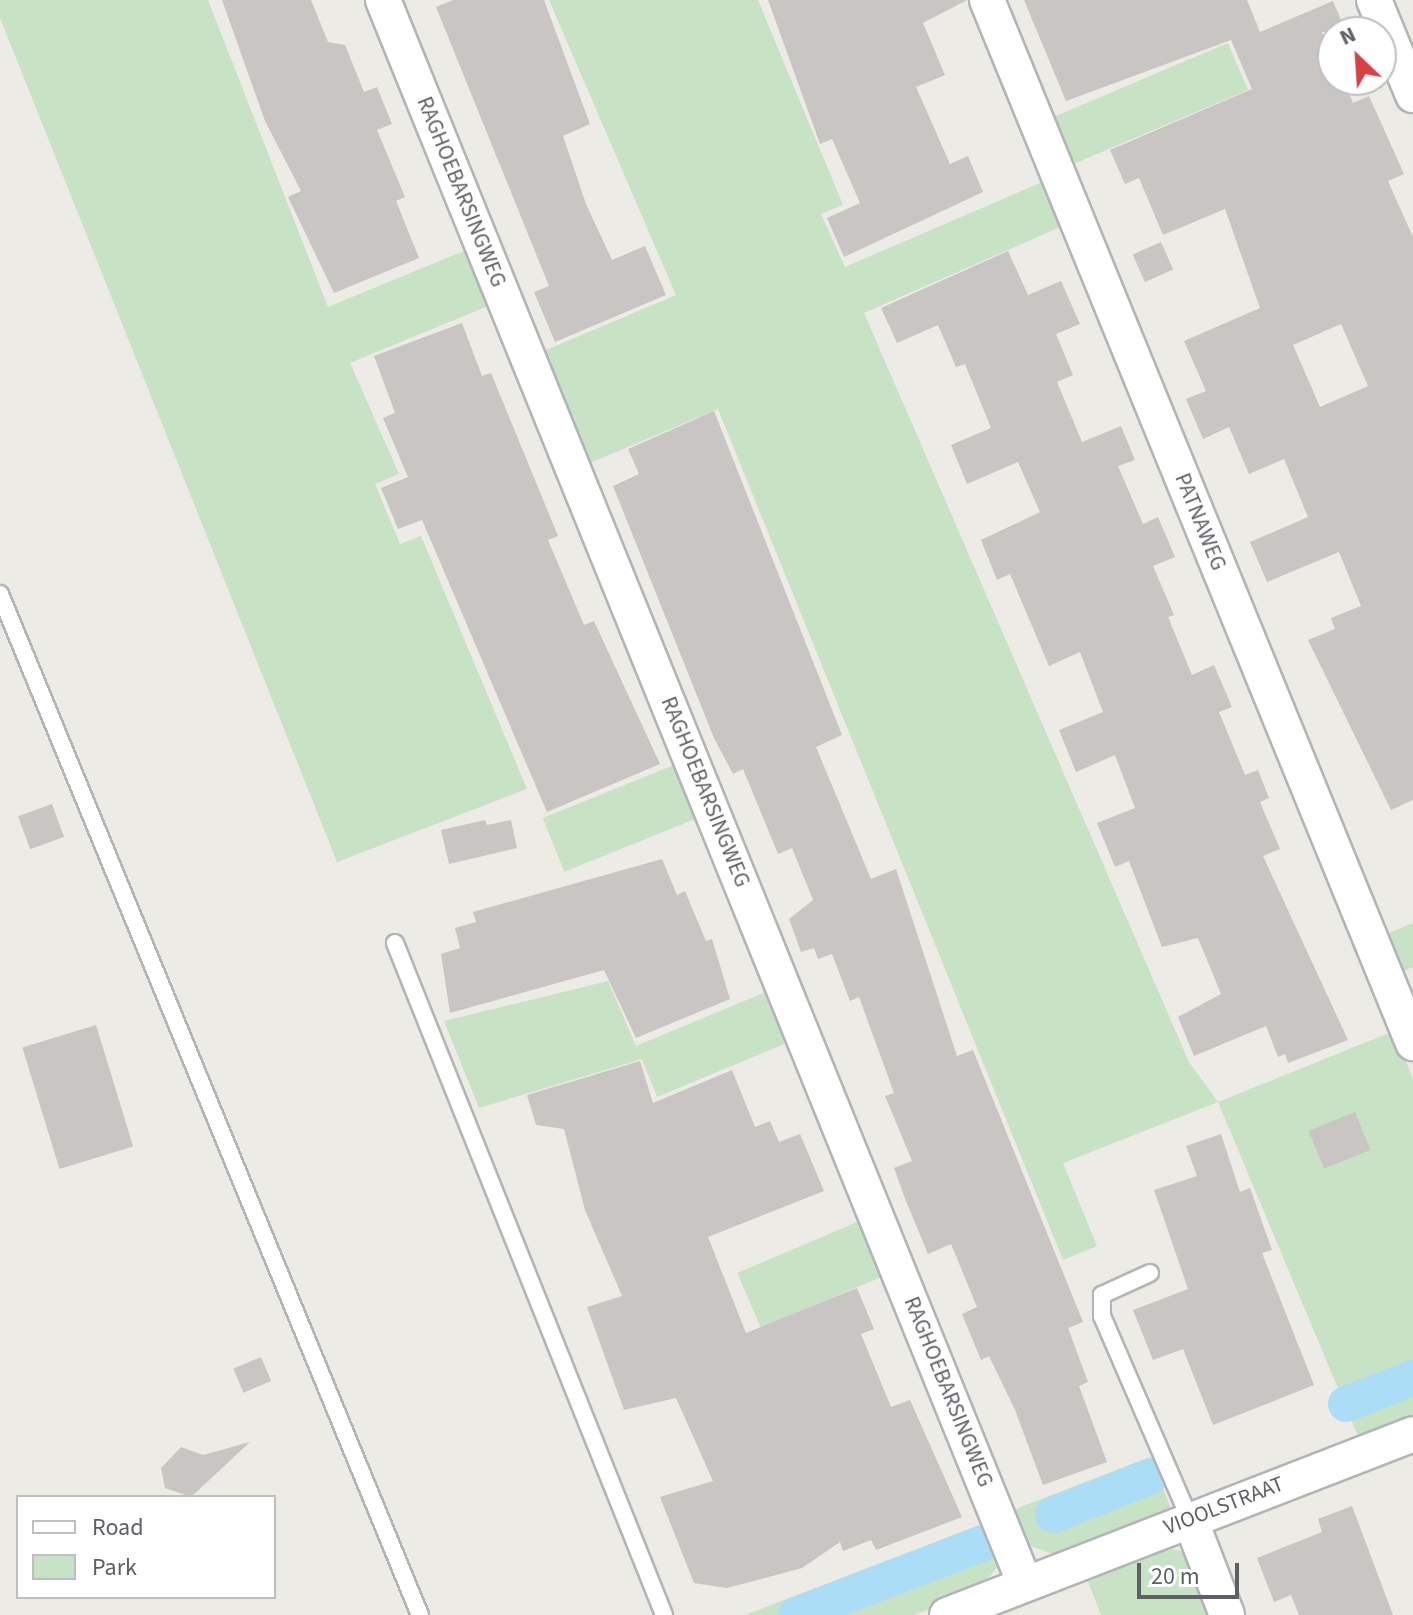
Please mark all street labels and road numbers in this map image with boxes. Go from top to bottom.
street label: RAGHOEBARSINGWEG [411,93,511,291]
street label: PATNAWEG [1169,469,1231,575]
street label: RAGHOEBARSINGWEG [655,693,755,891]
street label: RAGHOEBARSINGWEG [898,1293,998,1491]
street label: VIOOLSTRAAT [1160,1471,1288,1541]

